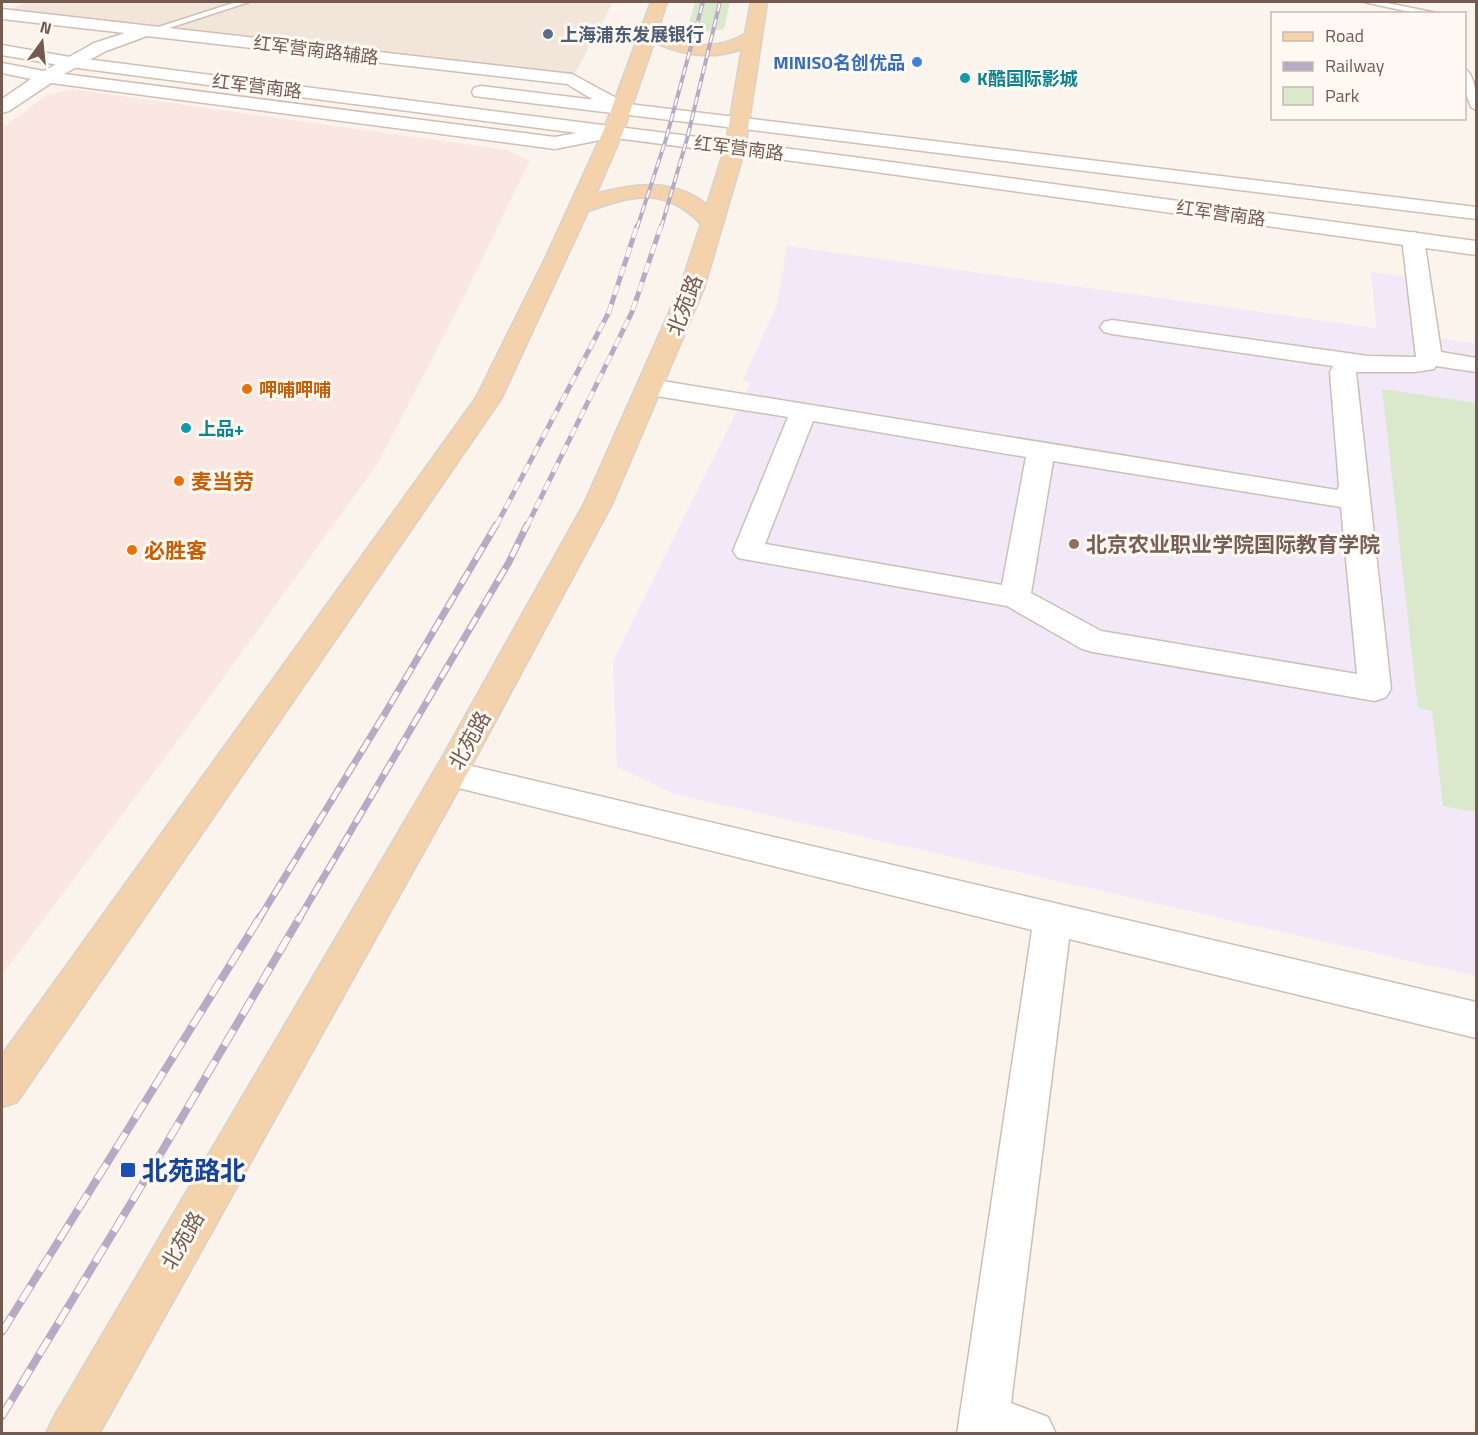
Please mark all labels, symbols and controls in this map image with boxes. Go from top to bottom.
north arrow [12,12,72,72]
legend [1271,12,1466,120]
text: N [37,14,54,41]
place label: 上海浦东发展银行 [560,21,704,48]
text: Road [1325,22,1364,49]
marker: 上海浦东发展银行 [541,27,555,41]
street label: 红军营南路辅路 [252,29,380,71]
place label: MINISO名创优品 [773,49,905,76]
text: Railway [1325,52,1385,79]
marker: MINISO名创优品 [910,55,924,69]
place label: K酷国际影城 [977,65,1078,92]
street label: 红军营南路 [211,67,303,105]
marker: K酷国际影城 [958,71,972,85]
text: Park [1325,82,1360,109]
street label: 红军营南路 [693,129,785,167]
street label: 红军营南路 [1175,193,1267,233]
street label: 北苑路 [658,270,710,340]
place label: 呷哺呷哺 [259,376,331,403]
marker: 呷哺呷哺 [240,382,254,396]
place label: 上品+ [198,415,244,442]
marker: 上品+ [179,421,193,435]
place label: 麦当劳 [191,465,254,497]
marker: 麦当劳 [172,474,186,488]
place label: 北京农业职业学院国际教育学院 [1086,528,1380,560]
place label: 必胜客 [144,534,207,566]
marker: 北京农业职业学院国际教育学院 [1067,537,1081,551]
marker: 必胜客 [125,543,139,557]
street label: 北苑路 [440,705,498,775]
place label: 北苑路北 [142,1151,246,1190]
marker: 北苑路北 [119,1161,137,1179]
street label: 北苑路 [152,1205,212,1275]

